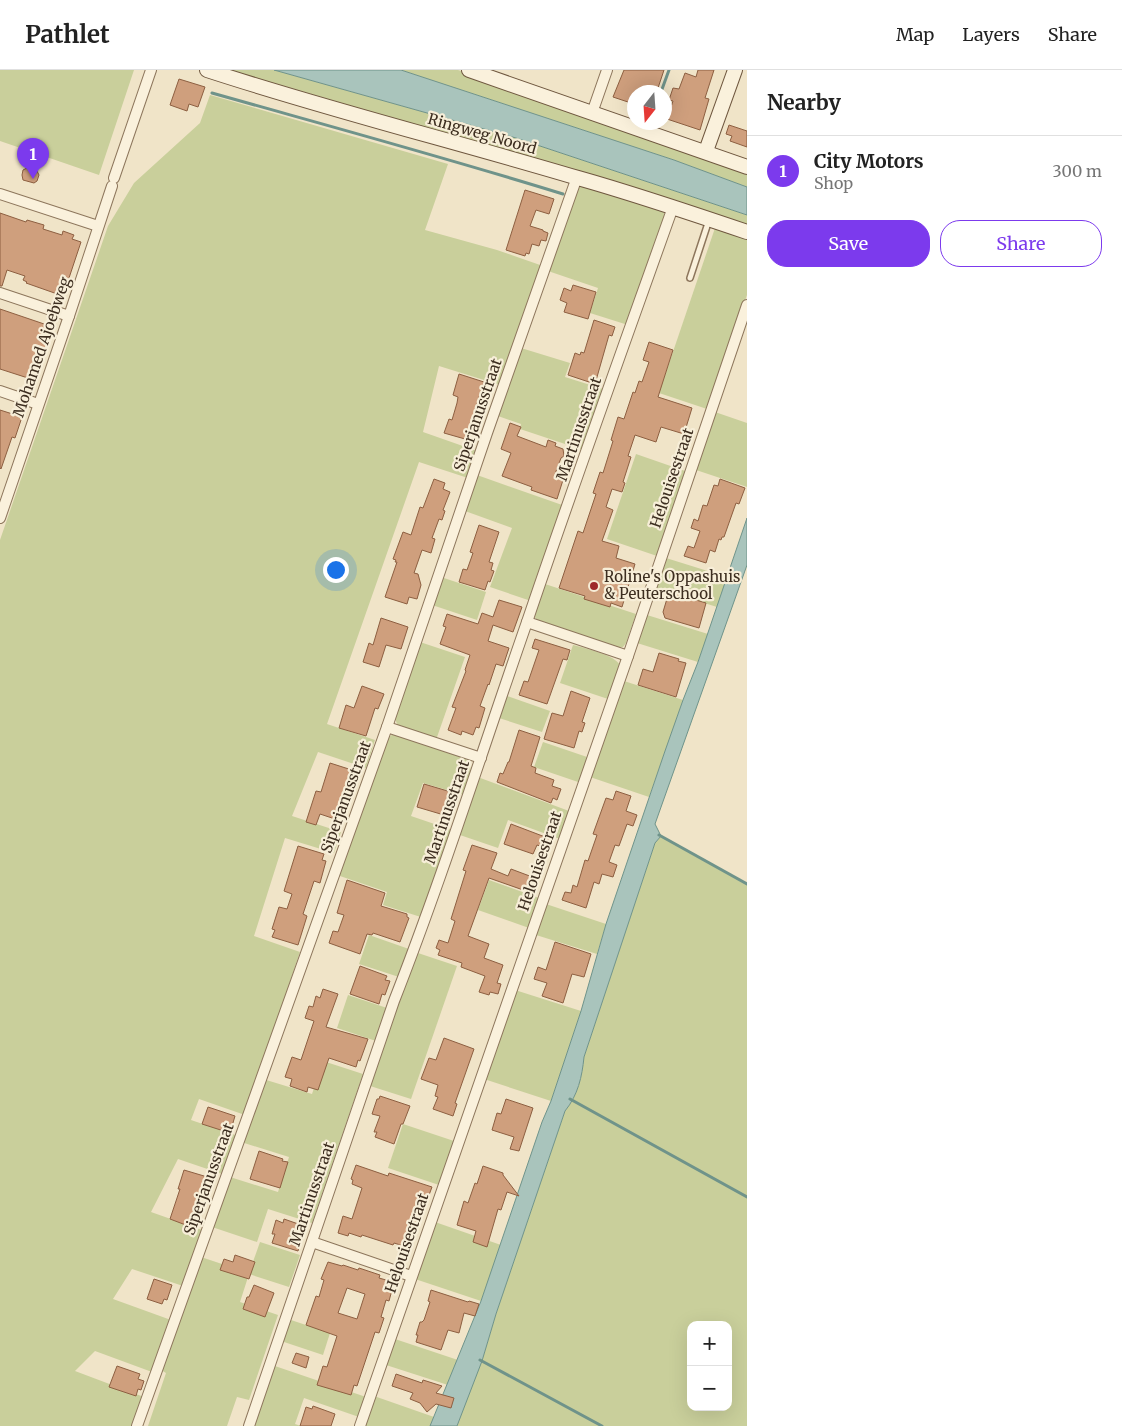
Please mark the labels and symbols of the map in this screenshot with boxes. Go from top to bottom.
north arrow [627,85,672,130]
street label: Ringweg Noord [426,109,539,158]
pin: 1 [17,138,49,179]
street label: Mohamed Ajoebweg [9,274,74,419]
street label: Siperjanusstraat [449,356,506,474]
street label: Martinusstraat [552,374,605,483]
street label: Helouisestraat [646,425,698,530]
your location [323,557,349,583]
place label: Roline's Oppashuis & Peuterschool [604,567,740,603]
marker: Roline's Oppashuis & Peuterschool [588,580,600,592]
street label: Siperjanusstraat [316,738,375,856]
street label: Martinusstraat [420,757,473,866]
street label: Helouisestraat [514,808,566,913]
street label: Siperjanusstraat [179,1120,238,1238]
street label: Martinusstraat [285,1139,338,1248]
street label: Helouisestraat [381,1190,433,1295]

